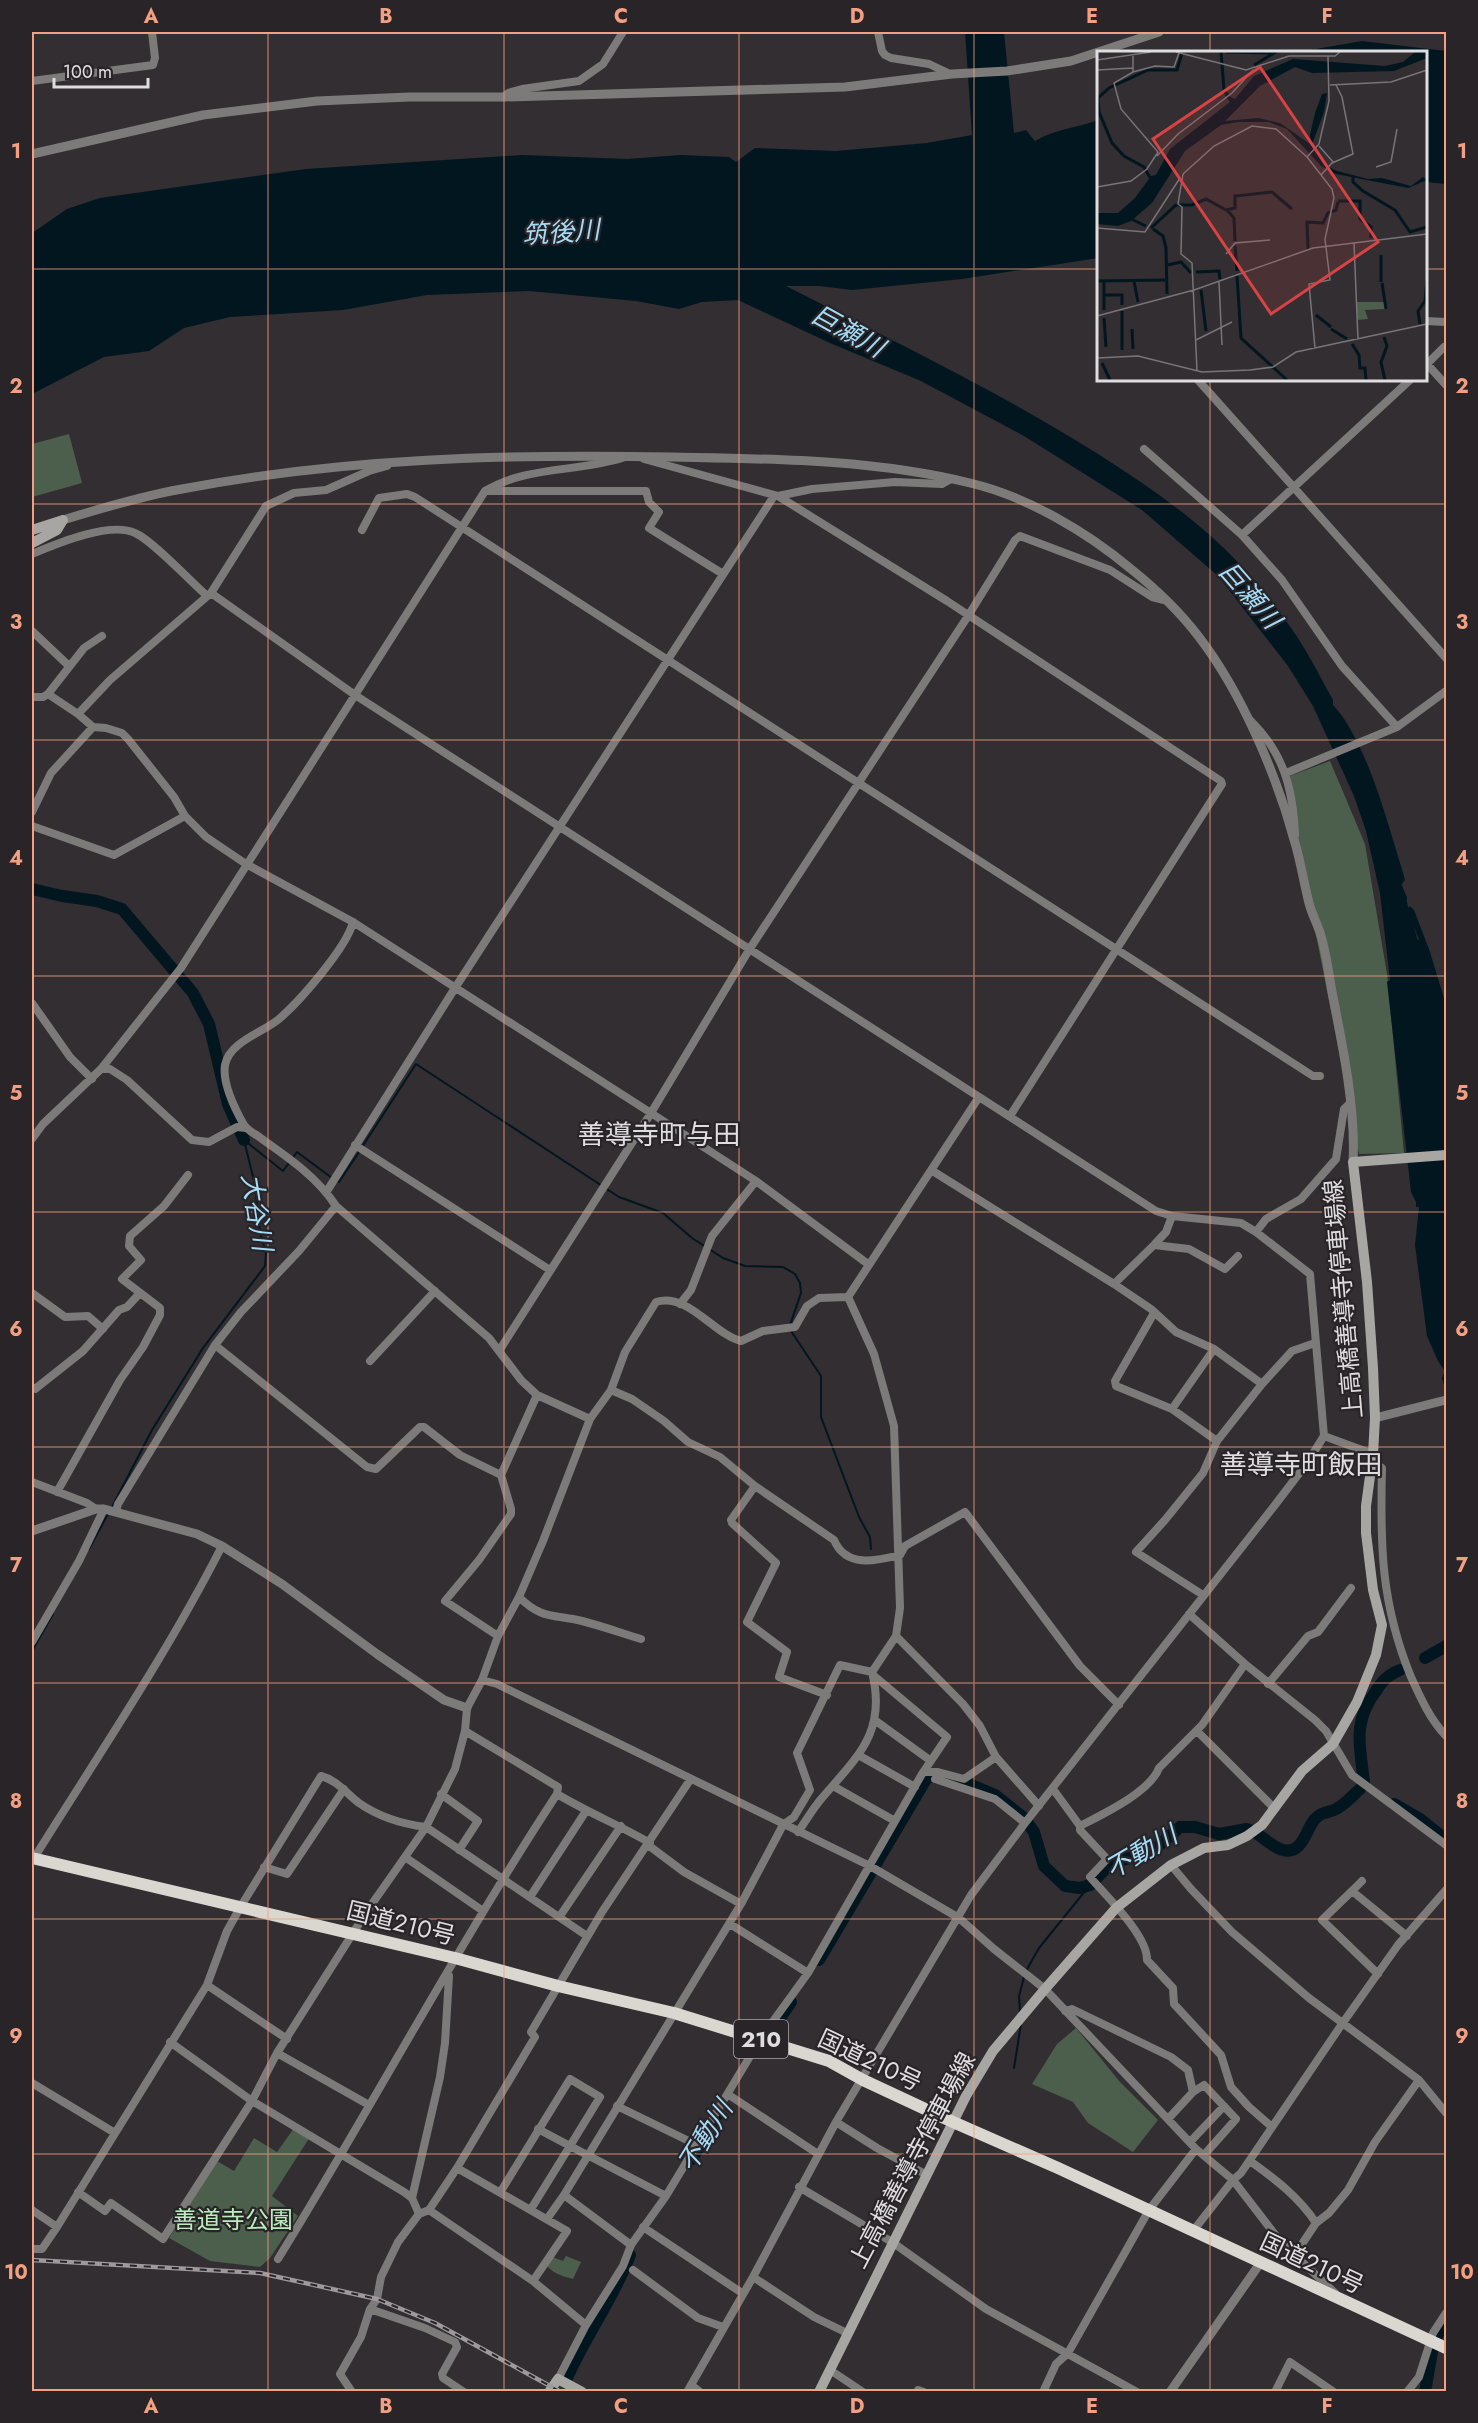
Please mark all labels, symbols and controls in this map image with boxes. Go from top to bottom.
text: A [143,2,159,31]
text: B [379,2,393,31]
text: C [614,2,628,31]
text: D [850,2,864,31]
text: E [1086,2,1098,31]
text: F [1321,2,1333,31]
scale bar [54,51,148,89]
inset map [1097,51,1427,381]
text: 100 m [63,59,112,85]
text: 1 [11,137,21,166]
text: 1 [1457,137,1467,166]
water label: 筑後川 [521,210,604,254]
water label: 巨瀬川 [805,295,894,368]
text: 2 [9,372,23,401]
text: 2 [1455,372,1469,401]
water label: 巨瀬川 [1210,553,1292,639]
text: 3 [10,608,22,637]
text: 3 [1456,608,1468,637]
text: 4 [9,844,23,873]
text: 4 [1455,844,1469,873]
text: 5 [10,1079,23,1108]
text: 5 [1456,1079,1469,1108]
district label: 善導寺町与田 [578,1115,740,1154]
water label: 大谷川 [232,1171,282,1256]
street label: 上高橋善導寺停車場線 [1315,1178,1371,1420]
text: 6 [9,1315,23,1344]
text: 6 [1455,1315,1469,1344]
district label: 善導寺町飯田 [1220,1445,1382,1484]
text: 7 [10,1551,23,1580]
text: 7 [1456,1551,1469,1580]
text: 8 [10,1787,22,1816]
text: 8 [1456,1787,1468,1816]
water label: 不動川 [1098,1815,1187,1888]
street label: 国道210号 [343,1893,459,1953]
road number: 210 [734,2020,788,2058]
street label: 国道210号 [812,2021,928,2099]
text: 9 [9,2022,23,2051]
text: 9 [1455,2022,1469,2051]
street label: 上高橋善導寺停車場線 [840,2046,984,2274]
water label: 不動川 [668,2090,743,2179]
park label: 善道寺公園 [173,2202,293,2237]
street label: 国道210号 [1254,2224,1370,2302]
text: 10 [4,2258,28,2287]
text: 10 [1450,2258,1474,2287]
text: A [143,2392,159,2421]
text: B [379,2392,393,2421]
text: C [614,2392,628,2421]
text: D [850,2392,864,2421]
text: E [1086,2392,1098,2421]
text: F [1321,2392,1333,2421]

